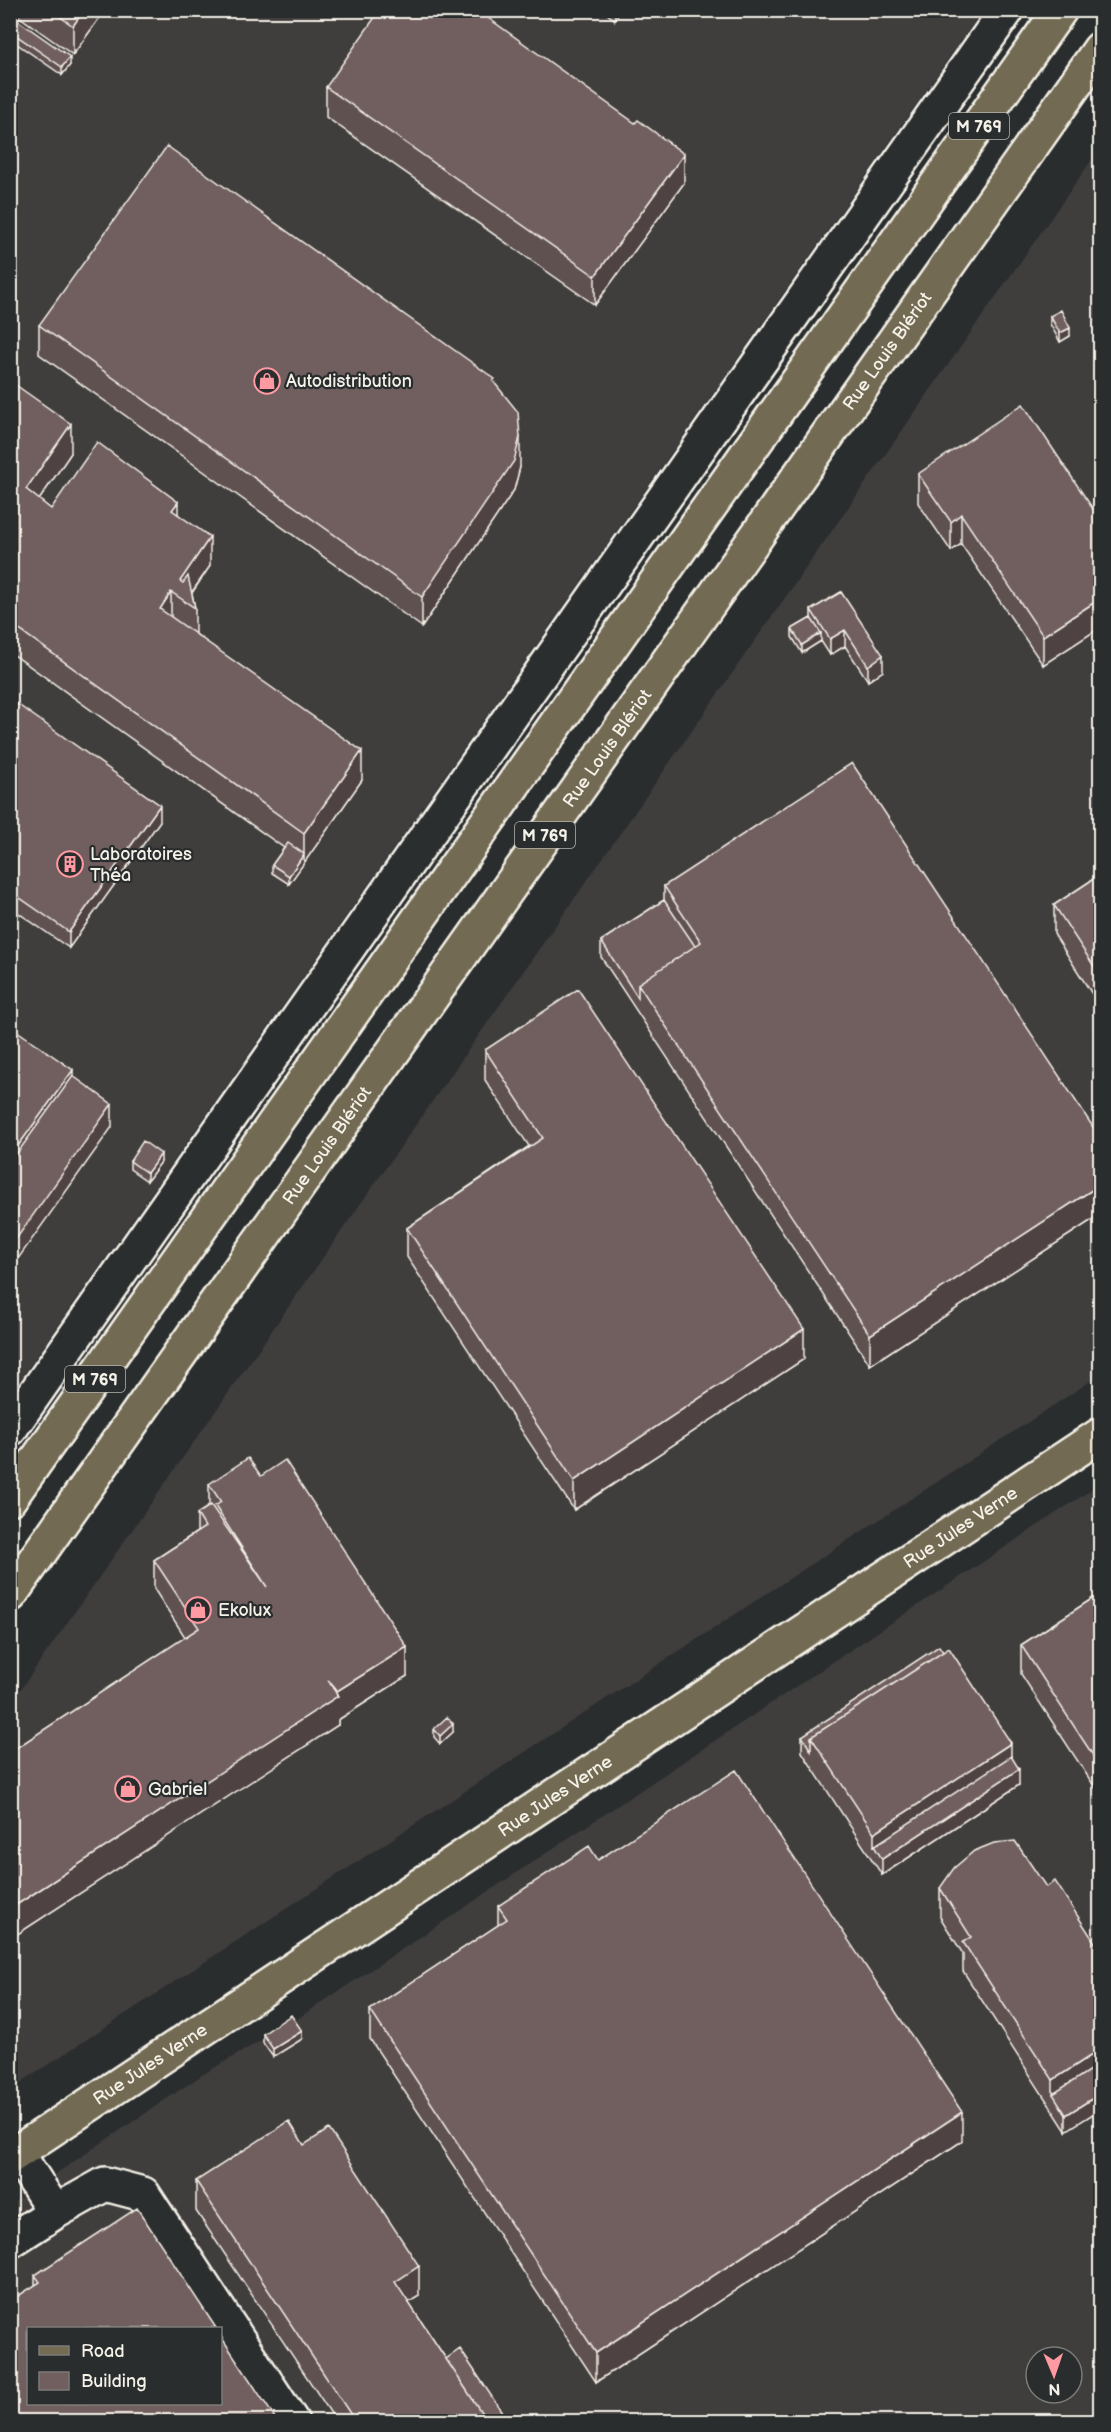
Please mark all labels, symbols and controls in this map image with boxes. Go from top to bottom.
road number: M 769 [949,113,1009,139]
street label: Rue Louis Blériot [839,288,937,414]
shop icon: Autodistribution [252,366,282,396]
place label: Autodistribution [286,371,412,392]
street label: Rue Louis Blériot [559,685,656,812]
road number: M 769 [515,822,575,848]
place label: Laboratoires Théa [90,844,192,886]
building icon: Laboratoires Théa [55,849,85,879]
street label: Rue Louis Blériot [279,1082,376,1209]
road number: M 769 [65,1366,125,1392]
street label: Rue Jules Verne [900,1482,1022,1573]
shop icon: Ekolux [183,1595,213,1625]
place label: Ekolux [218,1600,272,1621]
street label: Rue Jules Verne [495,1751,617,1842]
shop icon: Gabriel [113,1774,143,1804]
place label: Gabriel [148,1779,207,1800]
street label: Rue Jules Verne [89,2019,212,2110]
legend [27,2327,222,2405]
text: Road [81,2341,125,2362]
north arrow [1024,2345,1084,2405]
text: Building [81,2371,147,2392]
text: N [1048,2379,1061,2398]

